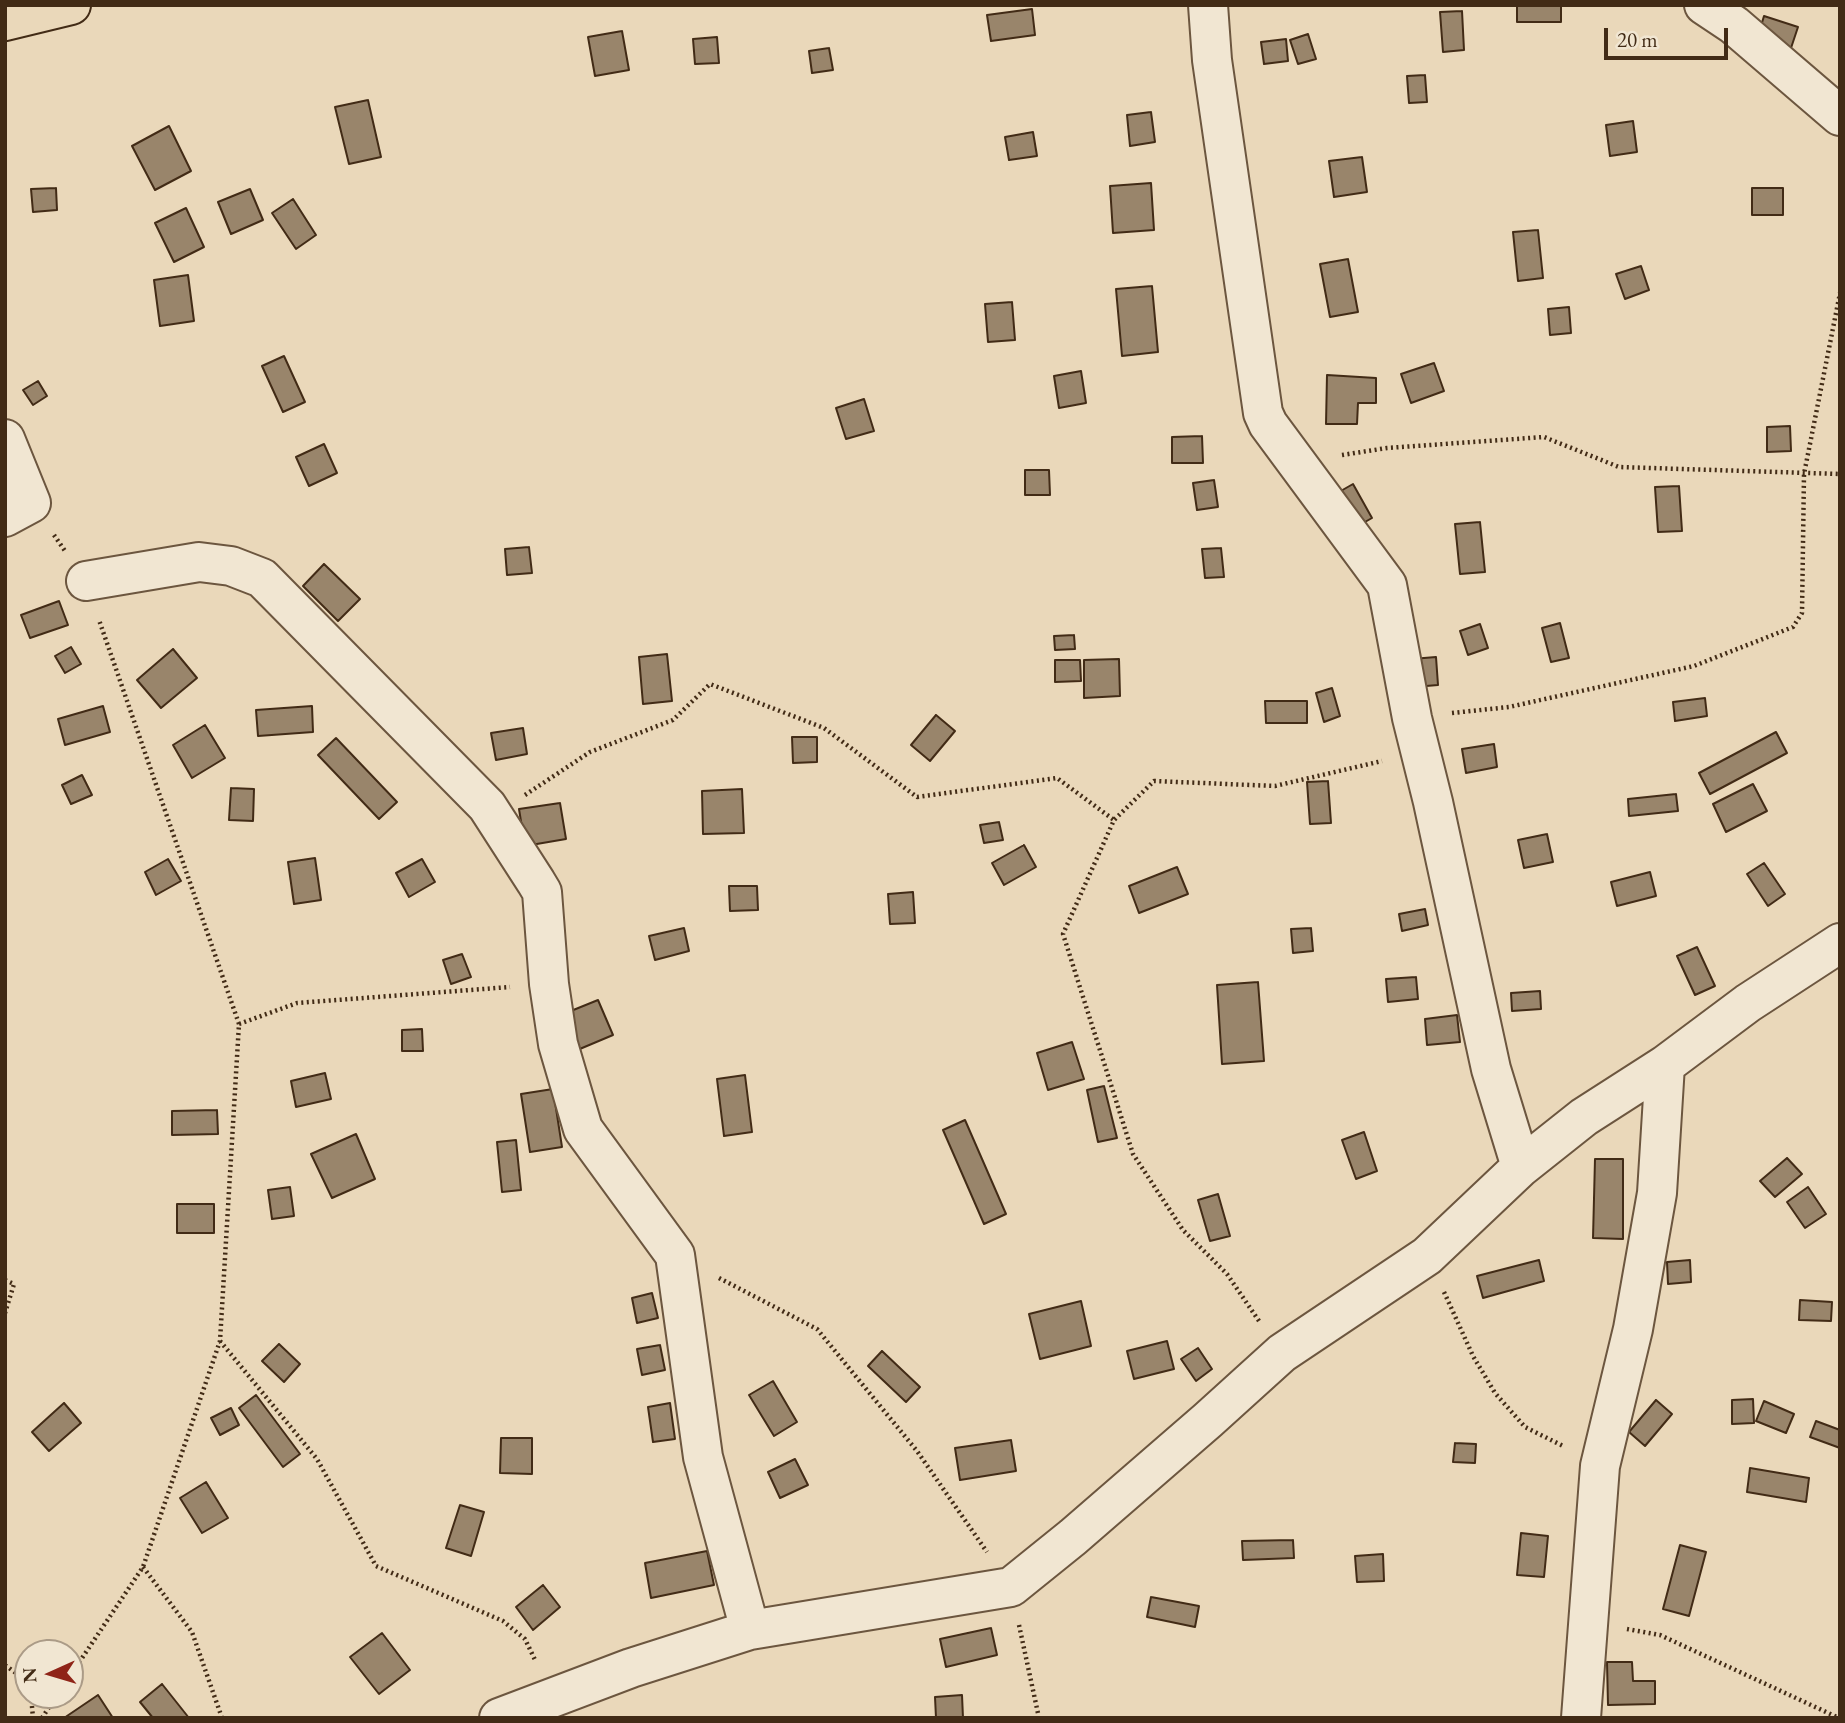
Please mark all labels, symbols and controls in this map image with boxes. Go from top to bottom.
scale bar [1607,14,1731,58]
text: 20 m [1617,26,1658,53]
north arrow [14,1639,84,1709]
text: N [17,1667,43,1684]

